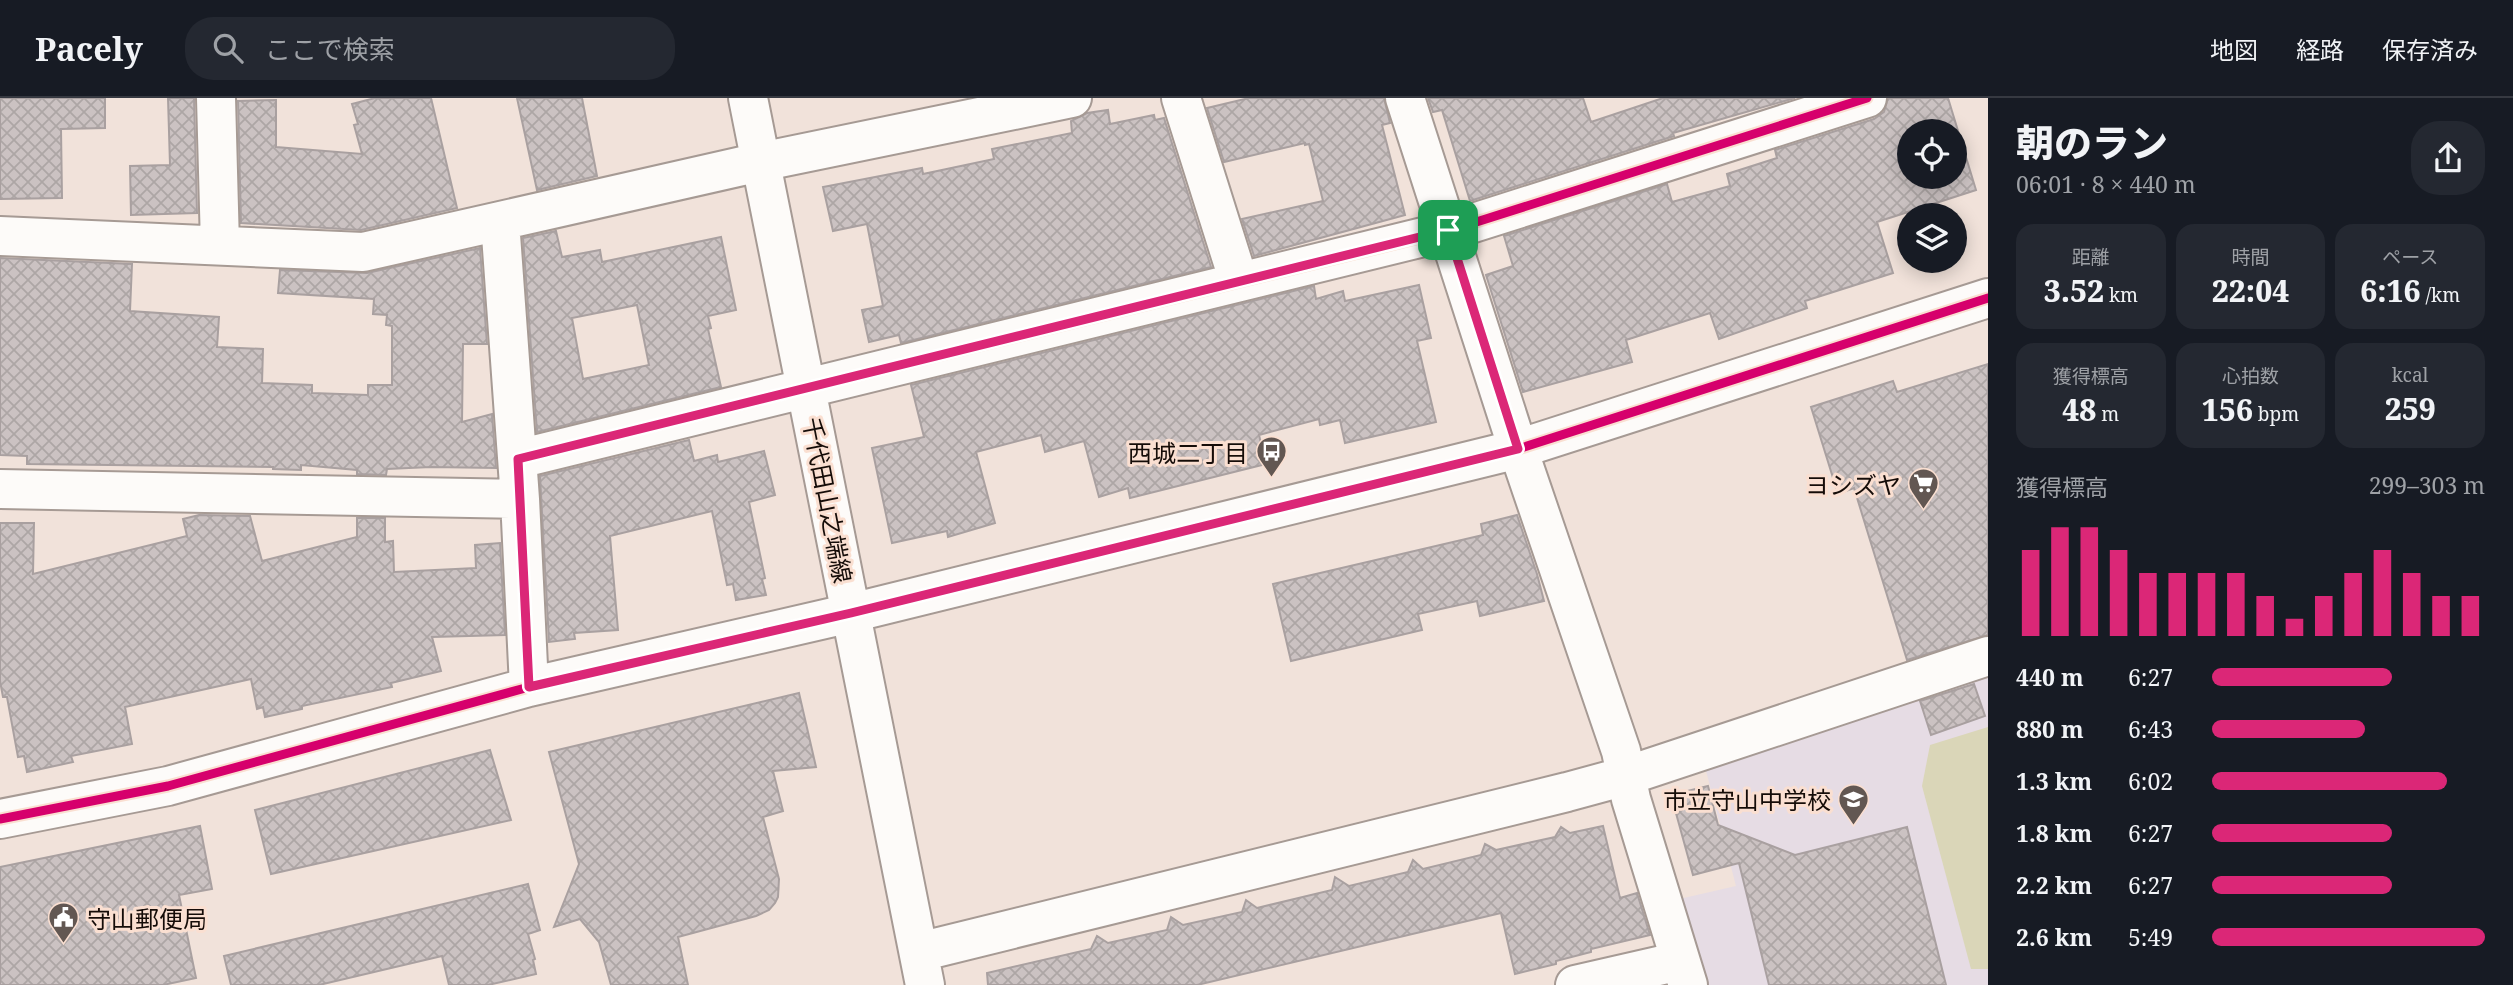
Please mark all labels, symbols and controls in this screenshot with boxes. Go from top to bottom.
search box [185,17,675,80]
text: Pacely [35,26,143,71]
icon: search [209,29,247,67]
text: ここで検索 [265,31,395,67]
text: 地図 [2210,33,2258,66]
text: 経路 [2296,33,2344,66]
text: 保存済み [2382,33,2478,66]
text: 朝のラン [2016,116,2168,168]
map controls [1897,119,1967,273]
button: locate [1897,119,1967,189]
button: share [2411,121,2485,195]
text: 06:01 · 8 × 440 m [2016,168,2196,200]
pin [1418,200,1478,260]
button: layers [1897,203,1967,273]
icon: arrive [1429,211,1467,249]
text: 距離 [2072,244,2110,270]
text: 時間 [2231,244,2270,270]
text: ペース [2382,244,2438,270]
text: 3.52 [2044,270,2104,311]
text: 22:04 [2212,270,2289,311]
text: 6:16 [2360,270,2421,311]
text: km [2104,282,2138,308]
text: /km [2421,282,2460,308]
text: kcal [2392,362,2429,388]
text: 獲得標高 [2053,363,2129,389]
text: 心拍数 [2222,363,2279,389]
text: 259 [2385,388,2436,429]
text: 48 [2062,389,2096,430]
text: 156 [2202,389,2253,430]
text: m [2096,401,2119,427]
text: bpm [2253,401,2299,427]
street label: 千代田山之端線 [796,414,860,586]
bus stop icon: 西城二丁目 [1254,435,1288,479]
place label: 西城二丁目 [1128,436,1248,469]
supermarket icon: ヨシズヤ [1907,467,1941,511]
place label: ヨシズヤ [1805,468,1901,501]
text: 299–303 m [2369,469,2485,501]
text: 獲得標高 [2016,471,2108,503]
text: 440 m [2016,661,2084,693]
text: 6:27 [2128,661,2173,693]
text: 880 m [2016,713,2084,745]
text: 6:43 [2128,713,2173,745]
text: 1.3 km [2016,765,2092,797]
text: 6:02 [2128,765,2173,797]
school or university icon: 市立守山中学校 [1837,782,1871,826]
place label: 市立守山中学校 [1663,783,1831,816]
text: 1.8 km [2016,817,2092,849]
text: 6:27 [2128,817,2173,849]
text: 2.2 km [2016,869,2092,901]
text: 6:27 [2128,869,2173,901]
public building icon: 守山郵便局 [47,901,81,945]
place label: 守山郵便局 [87,902,207,935]
text: 2.6 km [2016,921,2092,953]
text: 5:49 [2128,921,2173,953]

